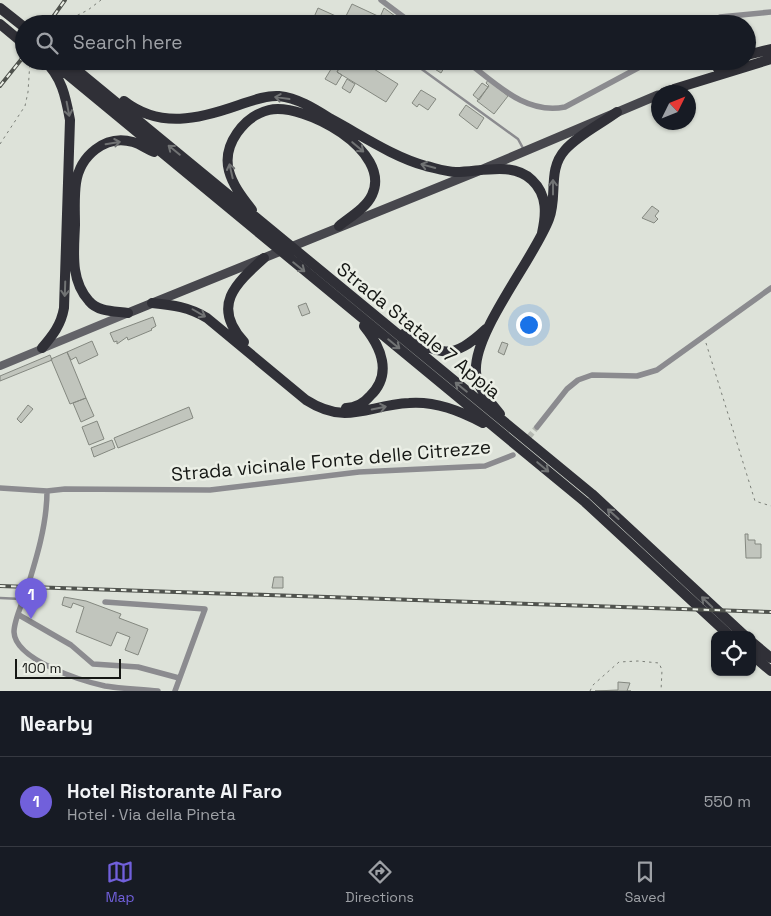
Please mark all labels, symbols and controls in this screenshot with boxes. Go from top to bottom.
search box [15,15,756,70]
icon: search [33,29,61,57]
text: Search here [73,30,183,55]
north arrow [651,85,696,130]
one-way arrow [274,93,290,103]
one-way arrow [63,101,73,117]
one-way arrow [105,137,121,147]
one-way arrow [351,141,364,152]
one-way arrow [168,144,181,155]
one-way arrow [420,161,436,170]
one-way arrow [226,163,235,179]
one-way arrow [548,179,558,196]
street label: Strada Statale 7 Appia [331,256,506,404]
one-way arrow [293,262,306,273]
one-way arrow [60,280,70,297]
one-way arrow [191,309,205,319]
your location [516,312,542,338]
one-way arrow [387,339,400,350]
one-way arrow [455,382,468,393]
one-way arrow [371,403,387,412]
street label: Strada vicinale Fonte delle Citrezze [170,434,492,487]
one-way arrow [536,461,549,472]
one-way arrow [607,508,619,520]
pin: 1 [15,578,47,619]
one-way arrow [701,596,714,608]
map controls [711,631,756,676]
button: locate [711,631,756,676]
scale bar [15,656,121,679]
text: 100 m [22,659,61,677]
text: Nearby [20,710,93,737]
text: Hotel Ristorante Al Faro [67,779,282,804]
text: 1 [32,791,40,812]
text: 550 m [704,791,751,812]
text: Hotel · Via della Pineta [67,804,236,825]
tab: Map [105,858,135,906]
tab: Directions [345,858,414,906]
tab: Saved [625,858,666,906]

